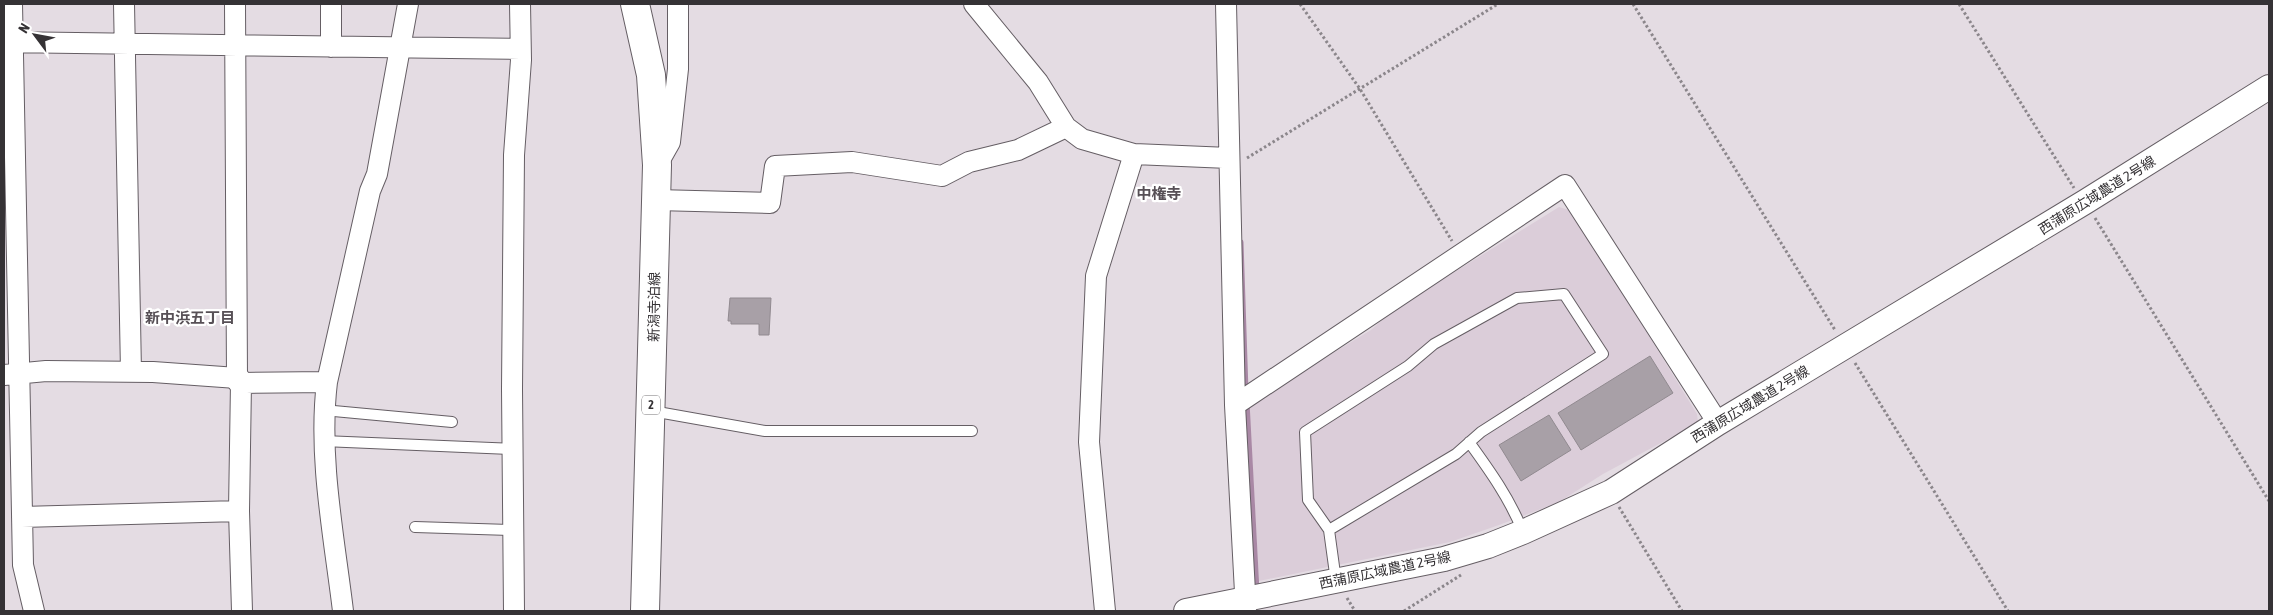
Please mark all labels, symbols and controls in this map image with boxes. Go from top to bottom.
north arrow [10,10,60,60]
text: N [15,20,33,36]
street label: 西蒲原広域農道 2号線 [2036,153,2158,237]
district label: 中権寺 [1136,185,1182,202]
street label: 新潟寺泊線 [645,272,663,342]
district label: 新中浜五丁目 [145,309,235,326]
street label: 西蒲原広域農道 2号線 [1688,363,1812,445]
road number: 2 [642,396,660,414]
street label: 西蒲原広域農道 2号線 [1318,548,1452,592]

